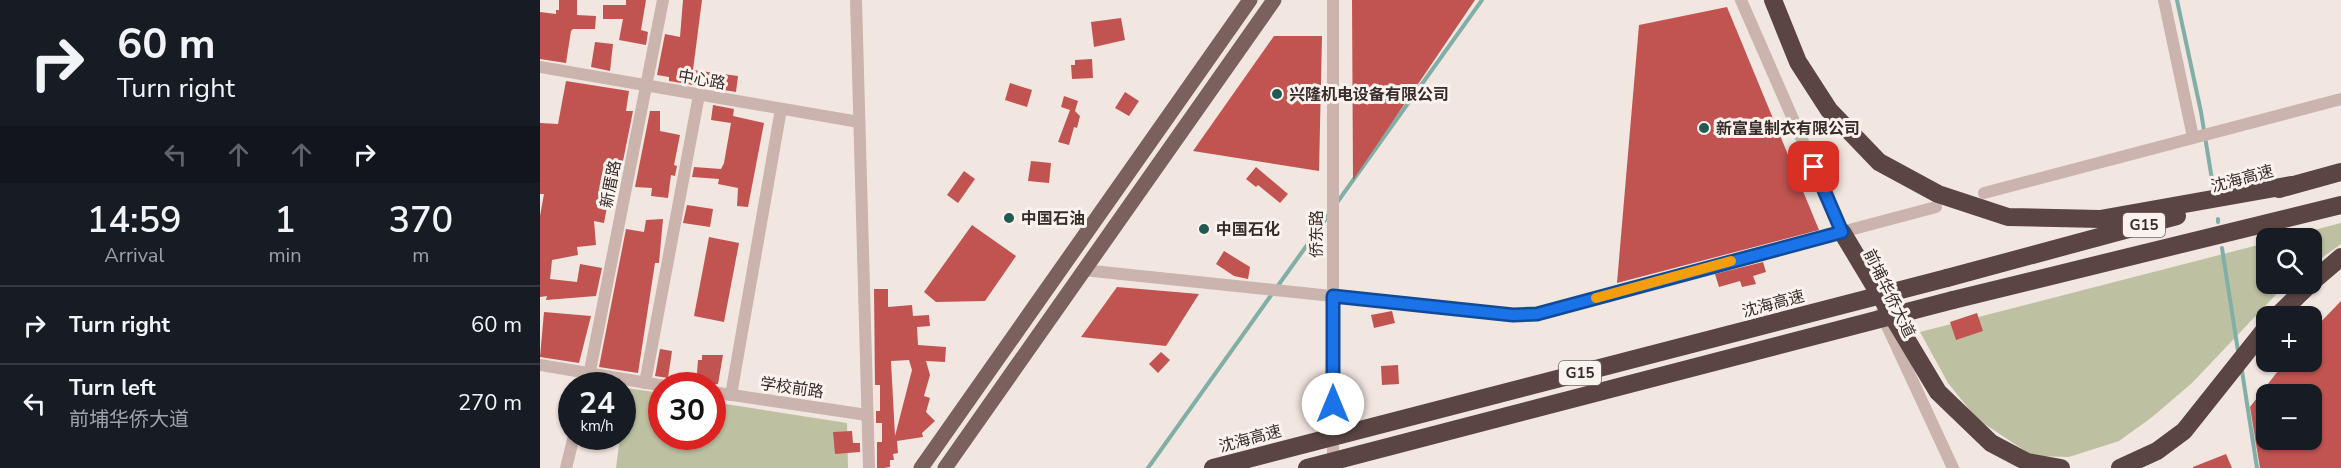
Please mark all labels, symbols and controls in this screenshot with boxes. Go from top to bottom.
text: 60 m [117,16,216,73]
icon: right [18,24,96,102]
street label: 中心路 [676,65,727,95]
text: Turn right [117,70,235,107]
place label: 兴隆机电设备有限公司 [1289,84,1449,106]
marker: 兴隆机电设备有限公司 [1270,87,1284,101]
place label: 新富皇制衣有限公司 [1716,118,1860,140]
marker: 新富皇制衣有限公司 [1697,121,1711,135]
icon: left [159,138,192,171]
icon: ahead [222,138,255,171]
icon: ahead [285,138,318,171]
icon: right [348,138,381,171]
pin [1788,141,1839,192]
icon: arrive [1797,150,1830,183]
street label: 新厝路 [596,159,626,210]
street label: 沈海高速 [2208,160,2276,198]
text: 14:59 [87,196,182,245]
text: 1 [274,196,296,245]
text: 370 [388,196,453,245]
place label: 中国石油 [1021,208,1085,230]
street label: 侨东路 [1306,210,1328,258]
marker: 中国石油 [1002,211,1016,225]
road number: G15 [2123,213,2165,237]
place label: 中国石化 [1216,219,1280,241]
marker: 中国石化 [1197,222,1211,236]
map controls [2256,228,2322,450]
button: search [2256,228,2322,294]
text: Arrival [104,242,164,269]
text: min [269,242,302,269]
text: m [412,242,429,269]
street label: 前埔华侨大道 [1858,245,1920,341]
street label: 沈海高速 [1739,285,1807,323]
button: + [2256,306,2322,372]
icon: right [18,309,51,342]
text: Turn right [69,310,170,340]
text: 60 m [471,310,522,340]
road number: G15 [1559,361,1601,385]
speed limit sign: 30 [648,372,726,450]
position arrow [1301,372,1365,436]
text: Turn left [69,373,156,403]
street label: 学校前路 [759,373,825,403]
text: 24 [579,383,615,424]
button: − [2256,384,2322,450]
icon: left [18,387,51,420]
text: 270 m [458,388,522,418]
text: 前埔华侨大道 [69,406,189,433]
text: km/h [580,416,614,436]
street label: 沈海高速 [1216,420,1284,458]

